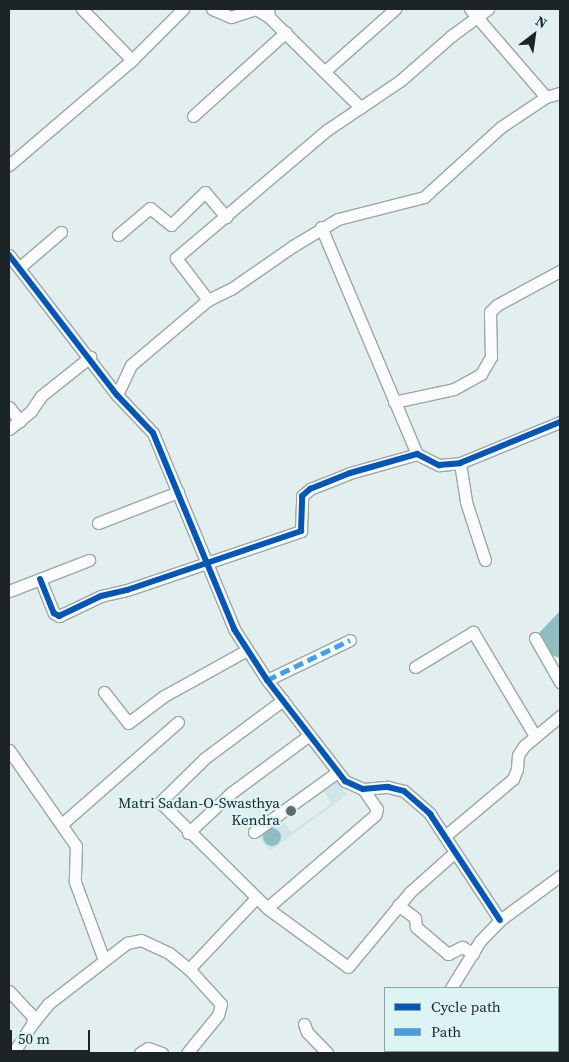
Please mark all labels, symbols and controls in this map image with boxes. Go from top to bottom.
north arrow [509,10,559,60]
text: N [532,11,551,33]
place label: Matri Sadan-O-Swasthya Kendra [118,793,280,828]
marker: Matri Sadan-O-Swasthya Kendra [284,804,298,818]
legend [384,987,559,1052]
text: Cycle path [431,996,501,1017]
scale bar [12,1020,92,1052]
text: Path [431,1021,461,1042]
text: 50 m [18,1028,50,1049]

